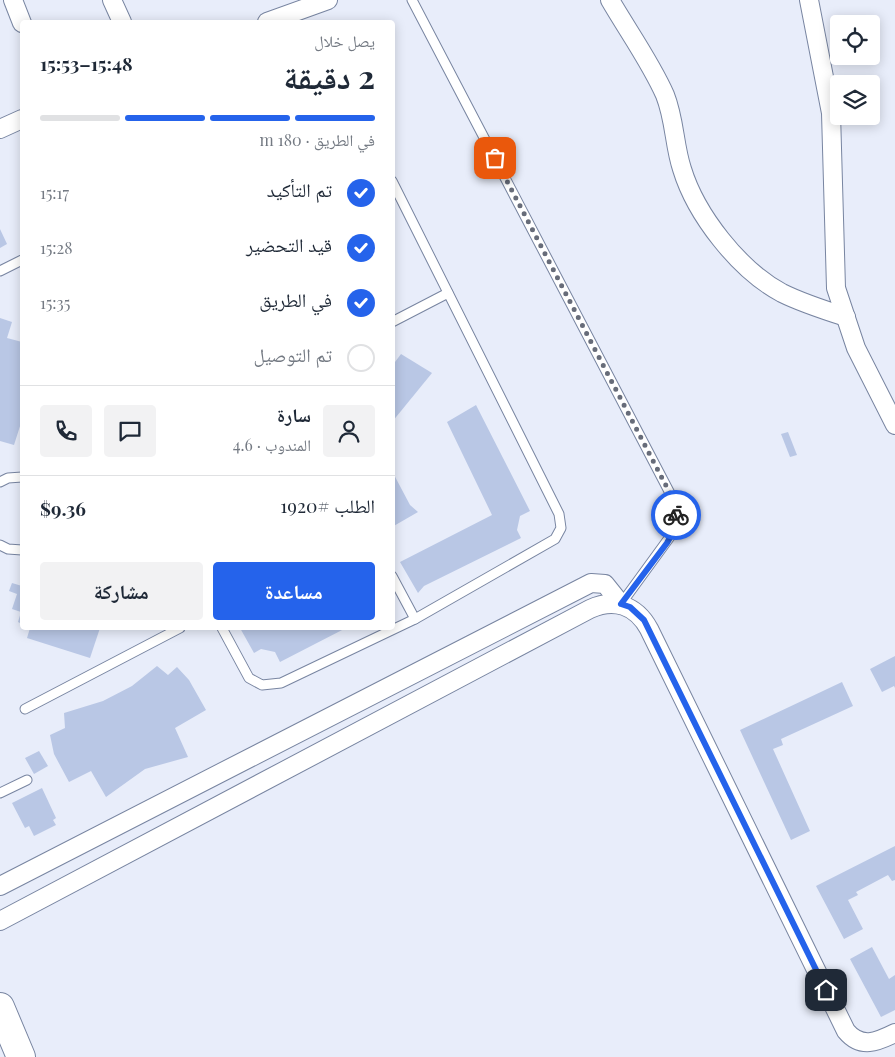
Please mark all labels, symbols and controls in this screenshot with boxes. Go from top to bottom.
map controls [830,15,880,125]
button: locate [830,15,880,65]
text: يصل خلال [314,30,375,51]
text: 15:48–15:53 [40,50,133,76]
text: 2 دقيقة [284,54,375,97]
button: layers [830,75,880,125]
text: في الطريق · 180 m [260,129,375,150]
pin [474,137,516,179]
icon: bag [481,144,509,172]
text: تم التأكيد [267,176,332,202]
icon: check [347,179,375,207]
text: 15:17 [40,182,69,203]
text: قيد التحضير [246,231,332,257]
icon: check [347,234,375,262]
text: 15:28 [40,237,73,258]
text: في الطريق [259,286,332,312]
icon: check [347,289,375,317]
text: 15:35 [40,292,70,313]
text: تم التوصيل [253,341,332,367]
text: سارة [277,401,311,427]
button: phone [40,405,92,457]
button: chat [104,405,156,457]
button: person [323,405,375,457]
text: المندوب · 4.6 [233,434,311,455]
courier [651,490,701,540]
text: الطلب #1920 [280,492,375,518]
text: $9.36 [40,495,86,521]
icon: bike [662,501,690,529]
button: مشاركة [40,562,203,620]
button: مساعدة [213,562,375,620]
pin [805,969,847,1011]
icon: home [812,976,840,1004]

